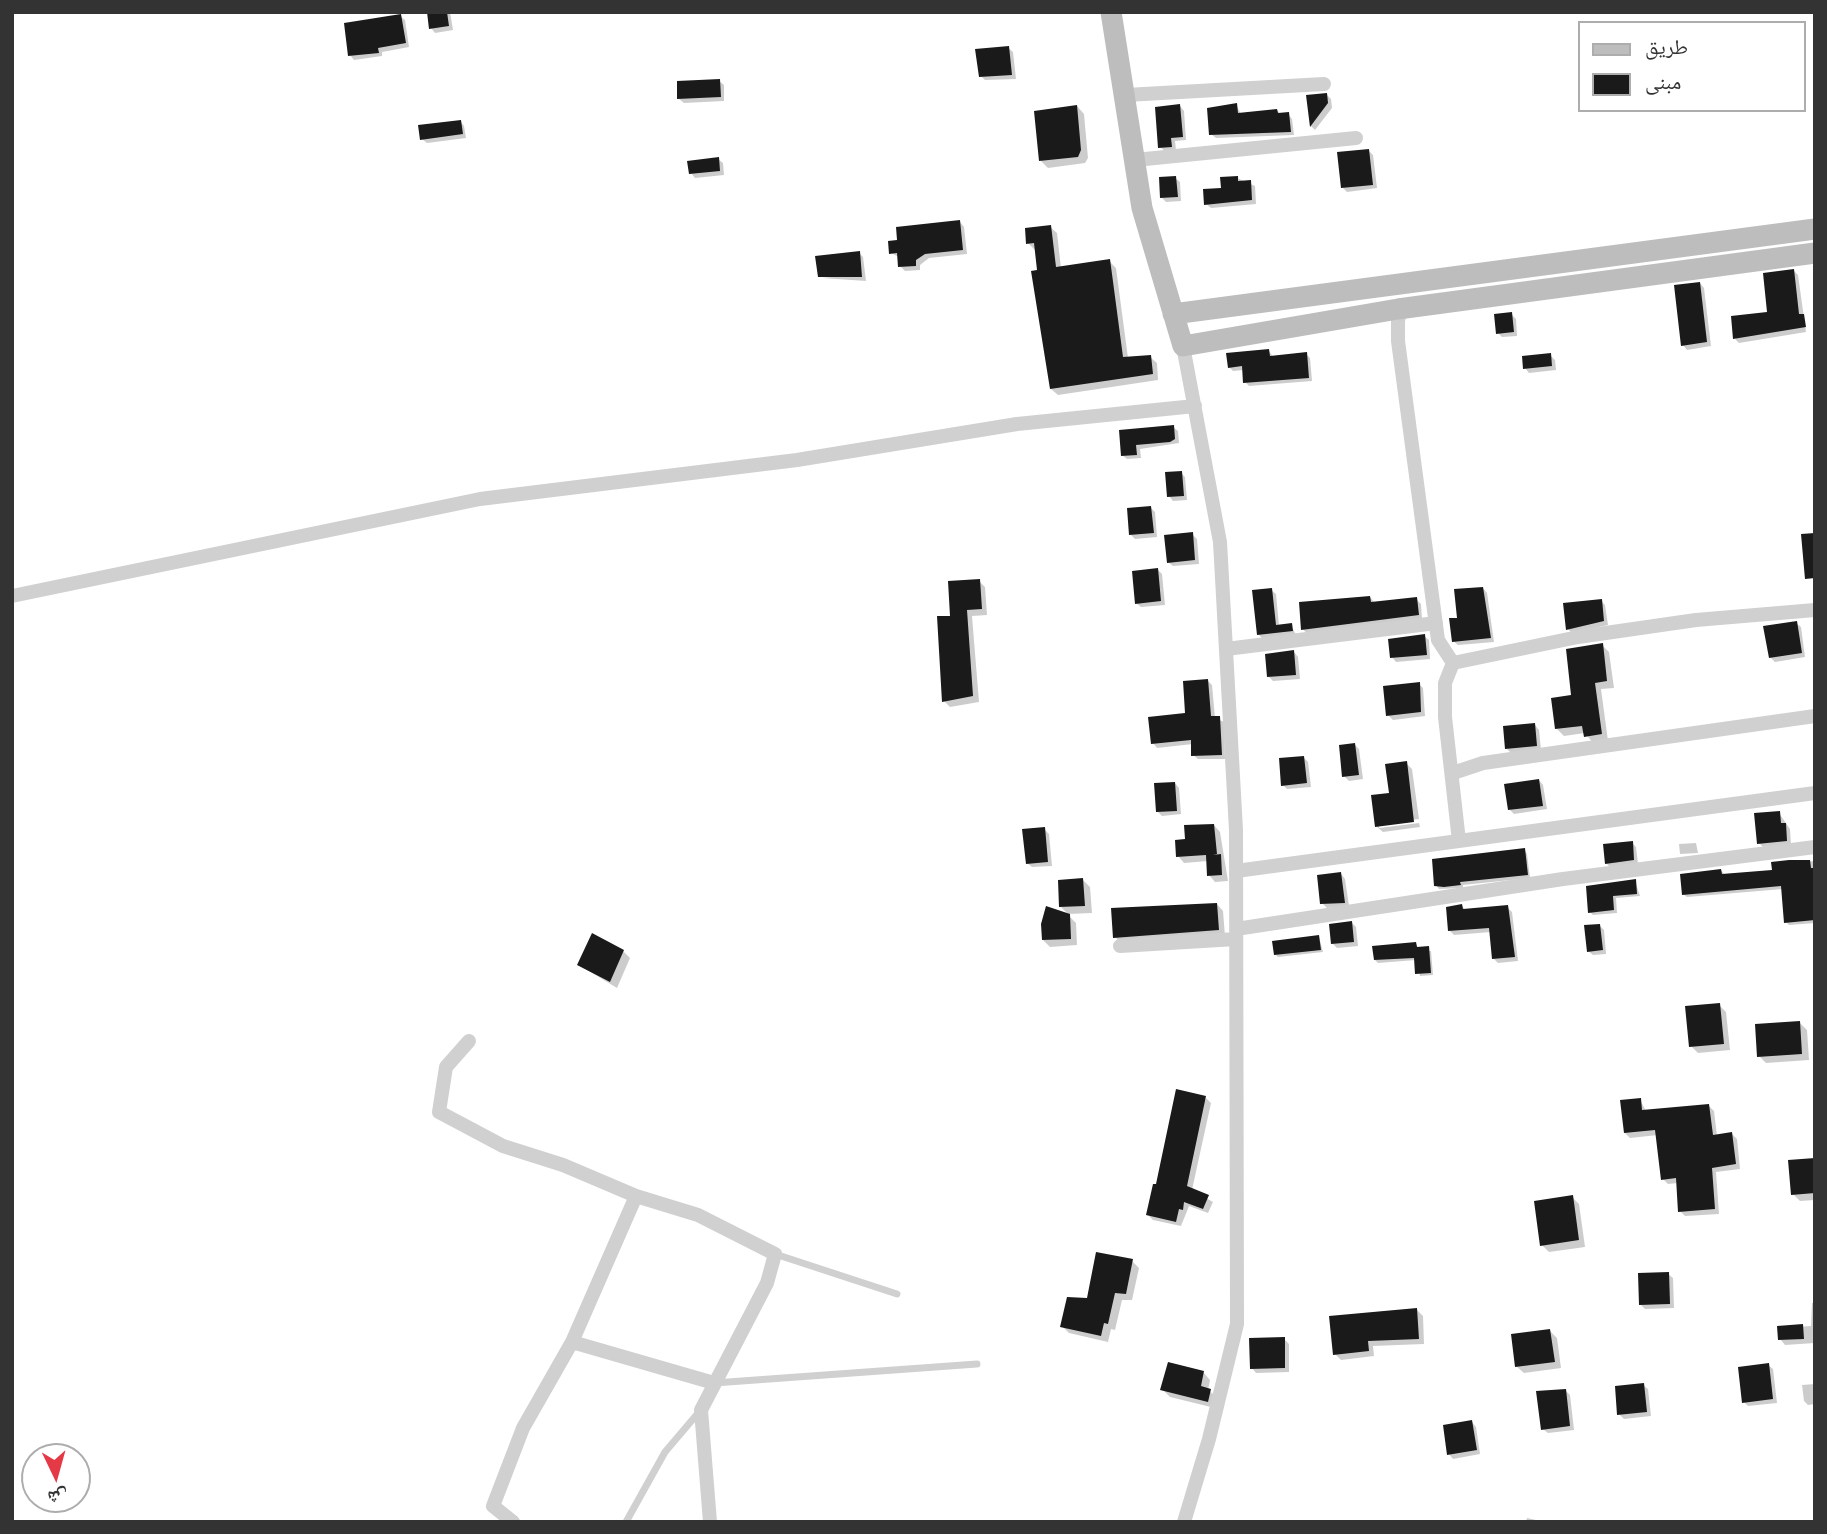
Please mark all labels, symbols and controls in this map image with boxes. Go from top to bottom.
legend [1578,21,1806,112]
text: طريق [1645,35,1688,59]
text: مبنى [1645,70,1681,94]
north arrow [21,1443,91,1513]
text: ش [47,1485,69,1510]

